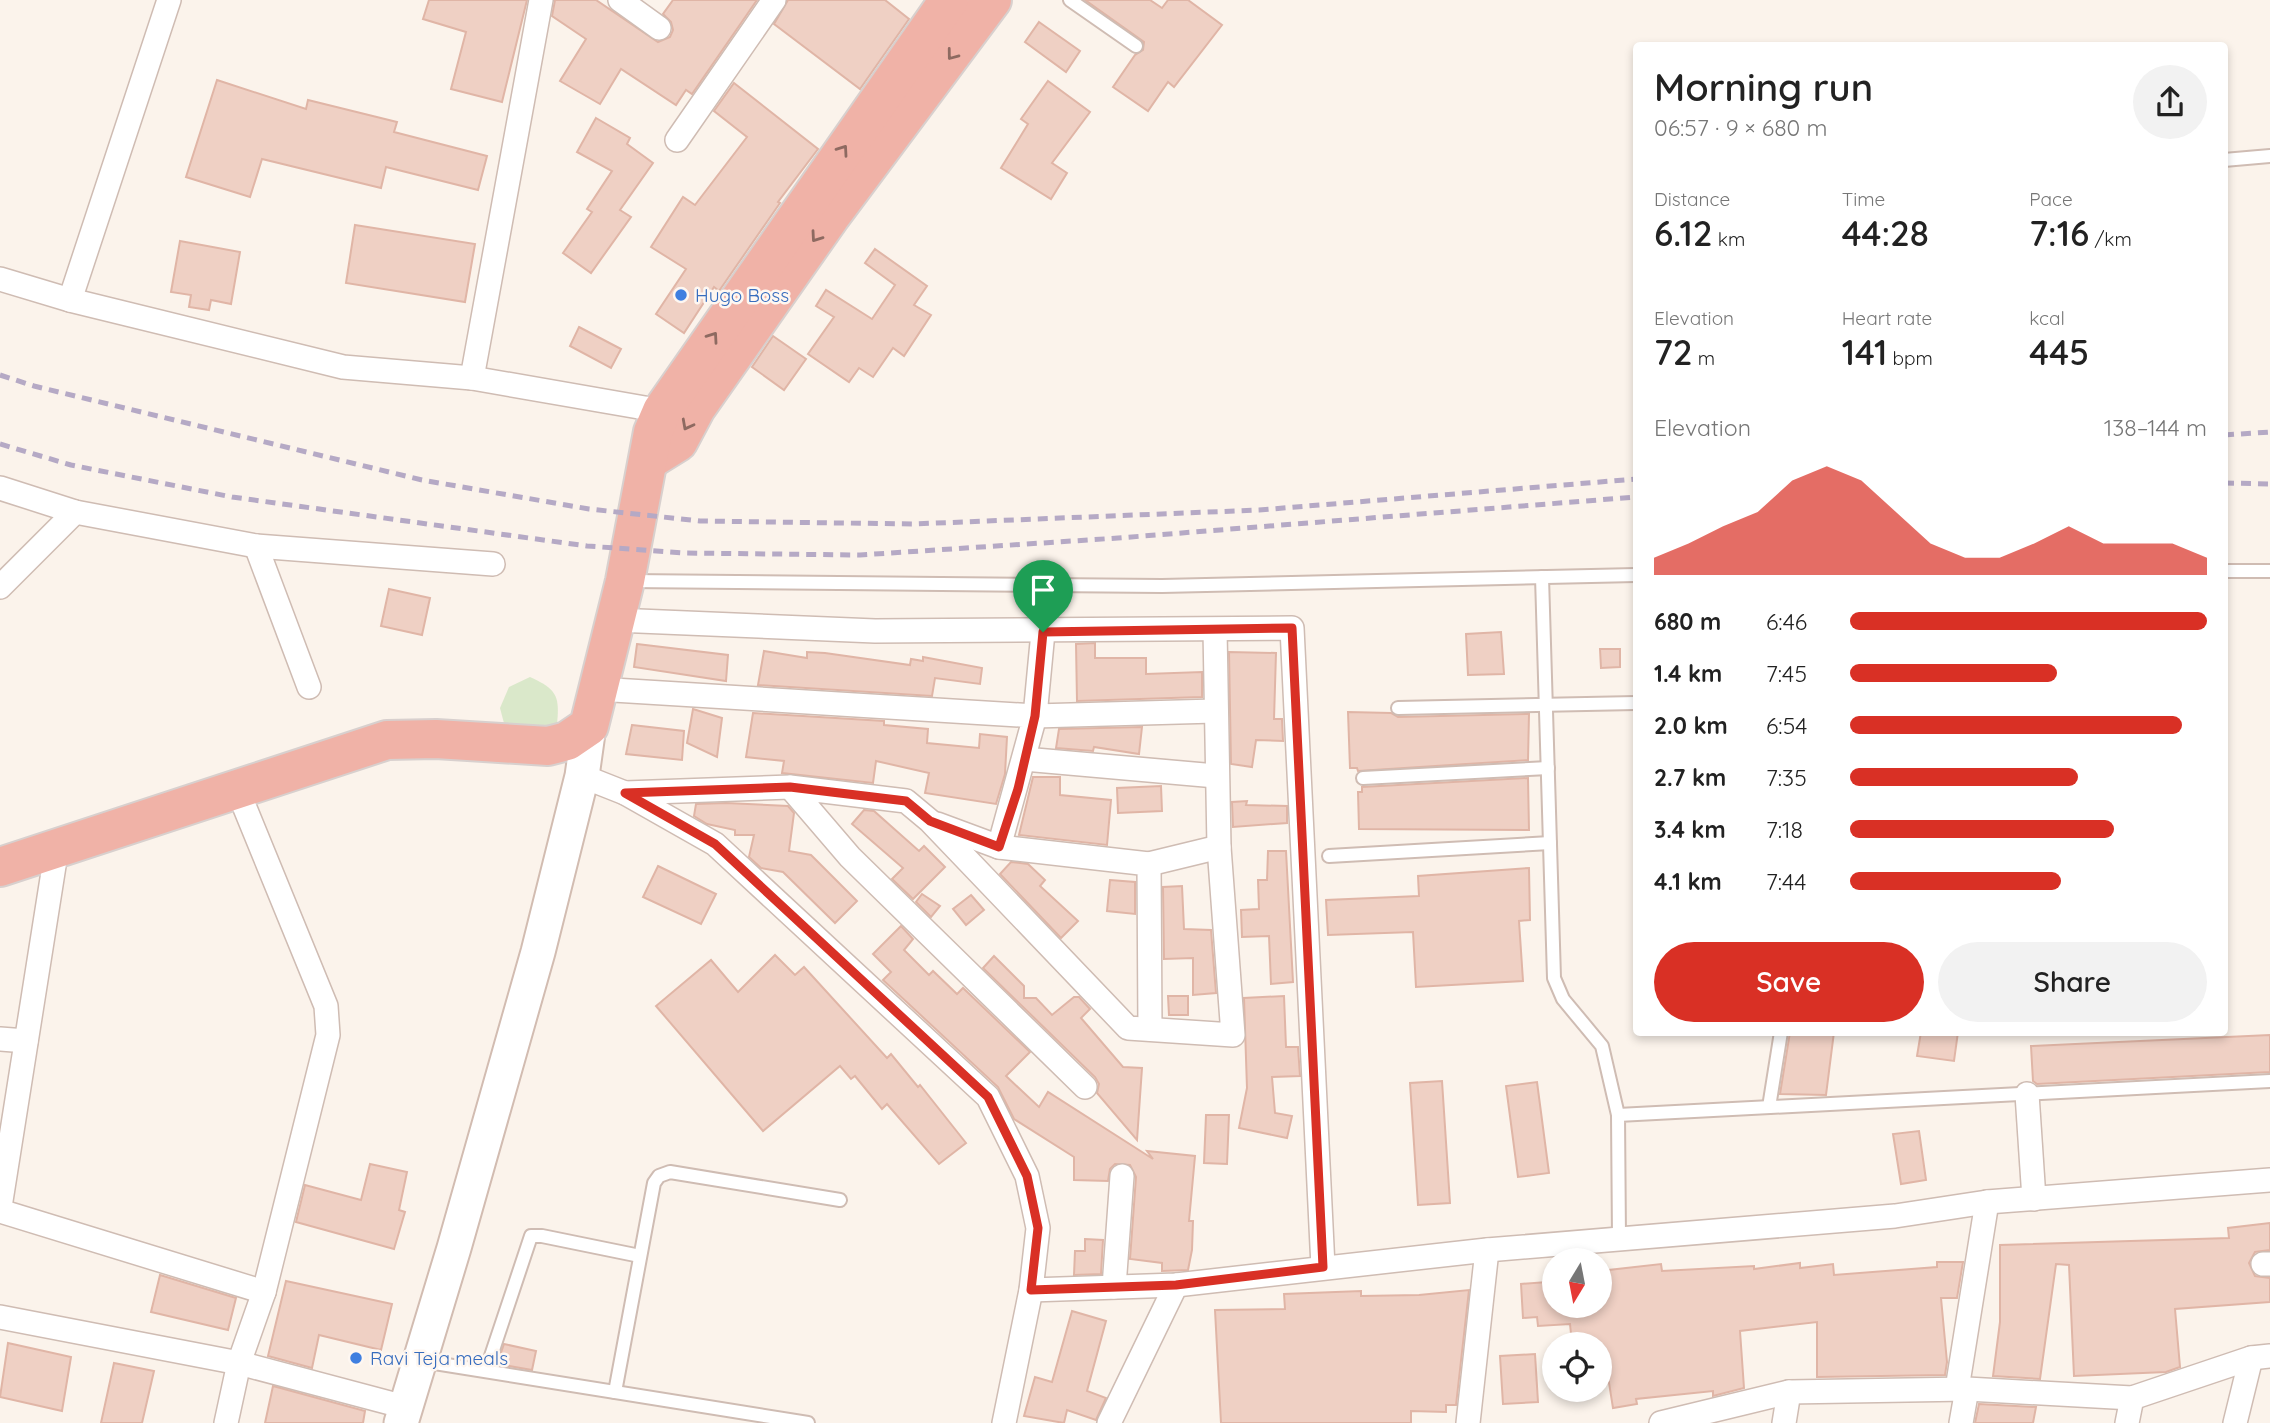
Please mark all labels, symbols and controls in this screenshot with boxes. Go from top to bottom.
one-way arrow [947,47,960,59]
text: Morning run [1654,63,1873,111]
button: share [2133,65,2207,139]
text: 06:57 · 9 × 680 m [1654,113,1828,142]
one-way arrow [835,145,847,158]
text: Distance [1654,187,1730,211]
text: Time [1842,187,1885,211]
text: Pace [2029,187,2073,211]
text: 6.12 [1654,211,1713,255]
text: 44:28 [1842,211,1929,255]
text: 7:16 [2029,211,2089,255]
text: km [1713,227,1745,251]
text: /km [2089,227,2132,251]
one-way arrow [812,229,824,242]
place label: Hugo Boss [695,283,789,307]
marker: Hugo Boss [673,287,689,303]
text: Elevation [1654,306,1734,330]
text: Heart rate [1842,306,1932,330]
text: kcal [2029,306,2065,330]
text: 72 [1654,330,1693,374]
text: 141 [1842,330,1887,374]
text: 445 [2029,330,2089,374]
one-way arrow [705,332,717,345]
text: m [1693,346,1715,370]
text: bpm [1887,346,1933,370]
text: Elevation [1654,413,1751,442]
text: 138–144 m [2104,413,2207,442]
one-way arrow [682,417,695,430]
pin [1013,560,1073,632]
icon: arrive [1024,571,1062,609]
text: 680 m [1654,607,1721,636]
text: 6:46 [1766,607,1807,636]
text: 1.4 km [1654,659,1722,688]
text: 7:45 [1766,659,1807,688]
text: 2.0 km [1654,711,1728,740]
text: 6:54 [1766,711,1807,740]
text: 2.7 km [1654,763,1726,792]
text: 7:35 [1766,763,1807,792]
text: 3.4 km [1654,815,1726,844]
text: 7:18 [1766,815,1803,844]
text: 4.1 km [1654,867,1722,896]
text: 7:44 [1766,867,1806,896]
button: Save [1654,942,1924,1022]
button: Share [1938,942,2207,1022]
north arrow [1542,1248,1612,1318]
map controls [1542,1248,1612,1402]
button: locate [1542,1332,1612,1402]
place label: Ravi Teja meals [370,1346,508,1370]
marker: Ravi Teja meals [348,1350,364,1366]

